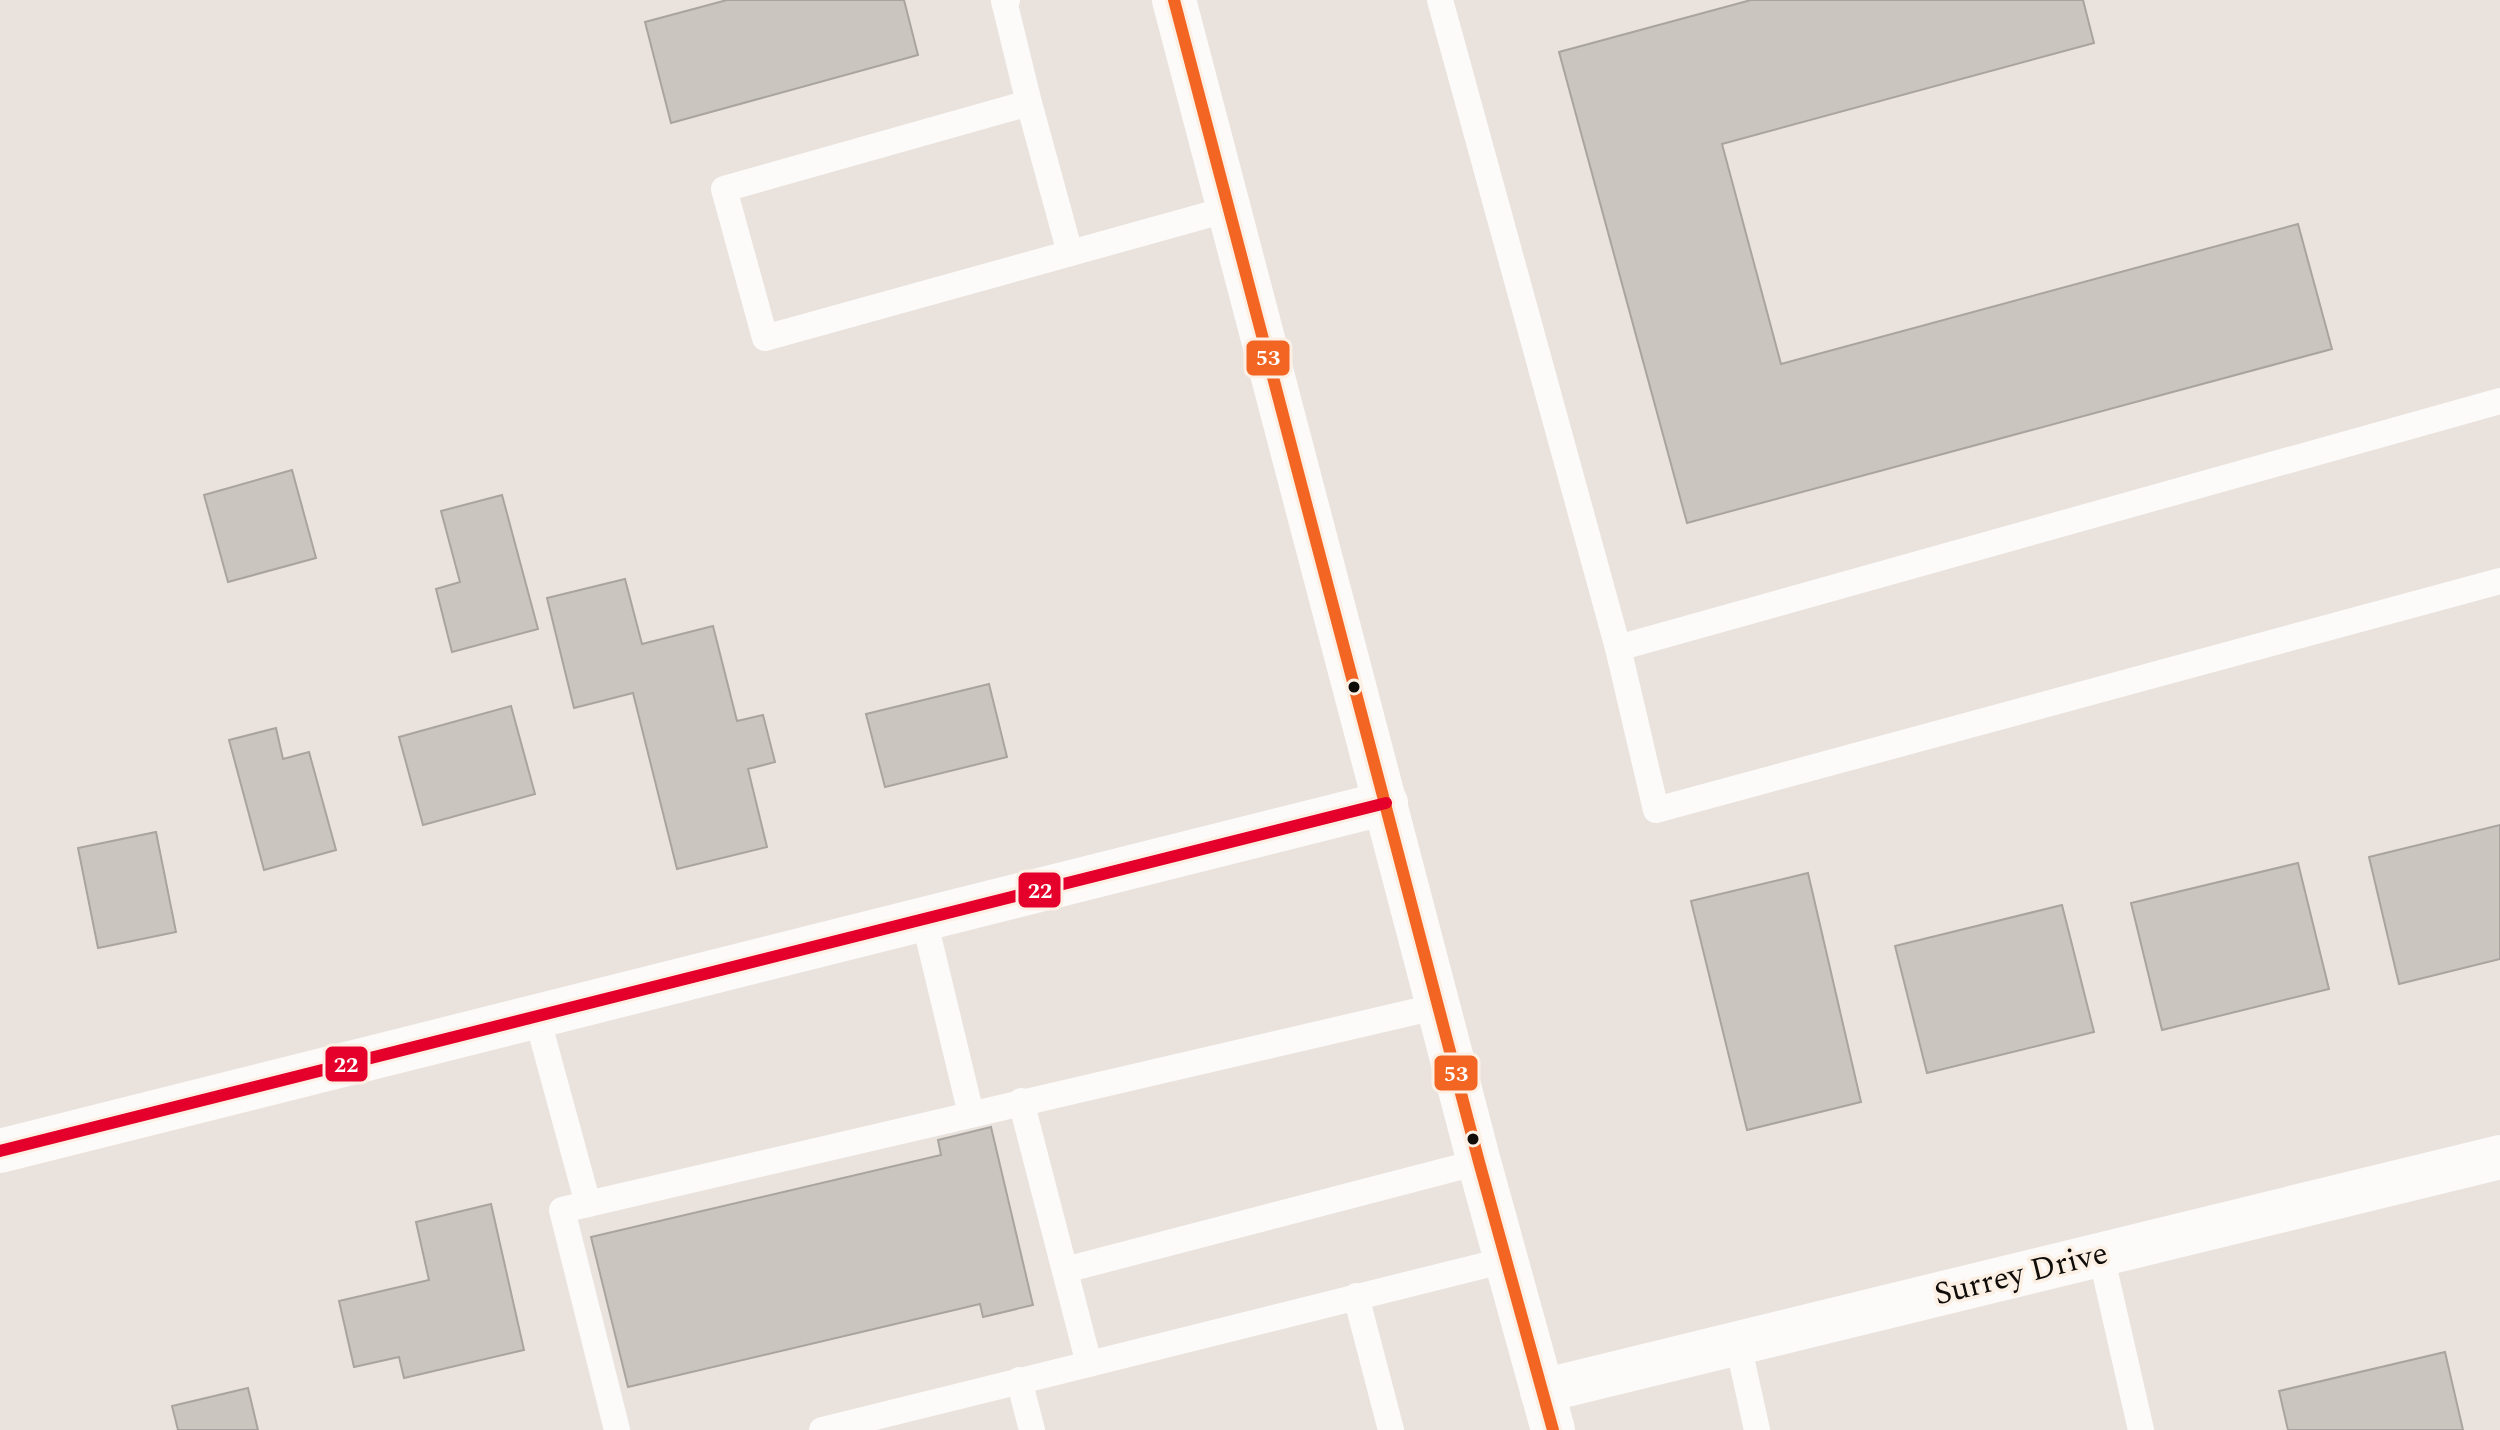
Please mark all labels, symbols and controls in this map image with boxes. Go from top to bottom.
line badge: 53 [1245,339,1291,377]
text: 53 [1256,342,1280,375]
unlabelled marker [1346,679,1362,695]
line badge: 22 [1017,871,1062,909]
text: 22 [1028,875,1052,908]
line badge: 22 [324,1045,369,1083]
text: 22 [334,1049,358,1082]
line badge: 53 [1433,1054,1479,1092]
text: 53 [1444,1058,1468,1091]
unlabelled marker [1465,1131,1481,1147]
street label: Surrey Drive [1929,1229,2113,1319]

